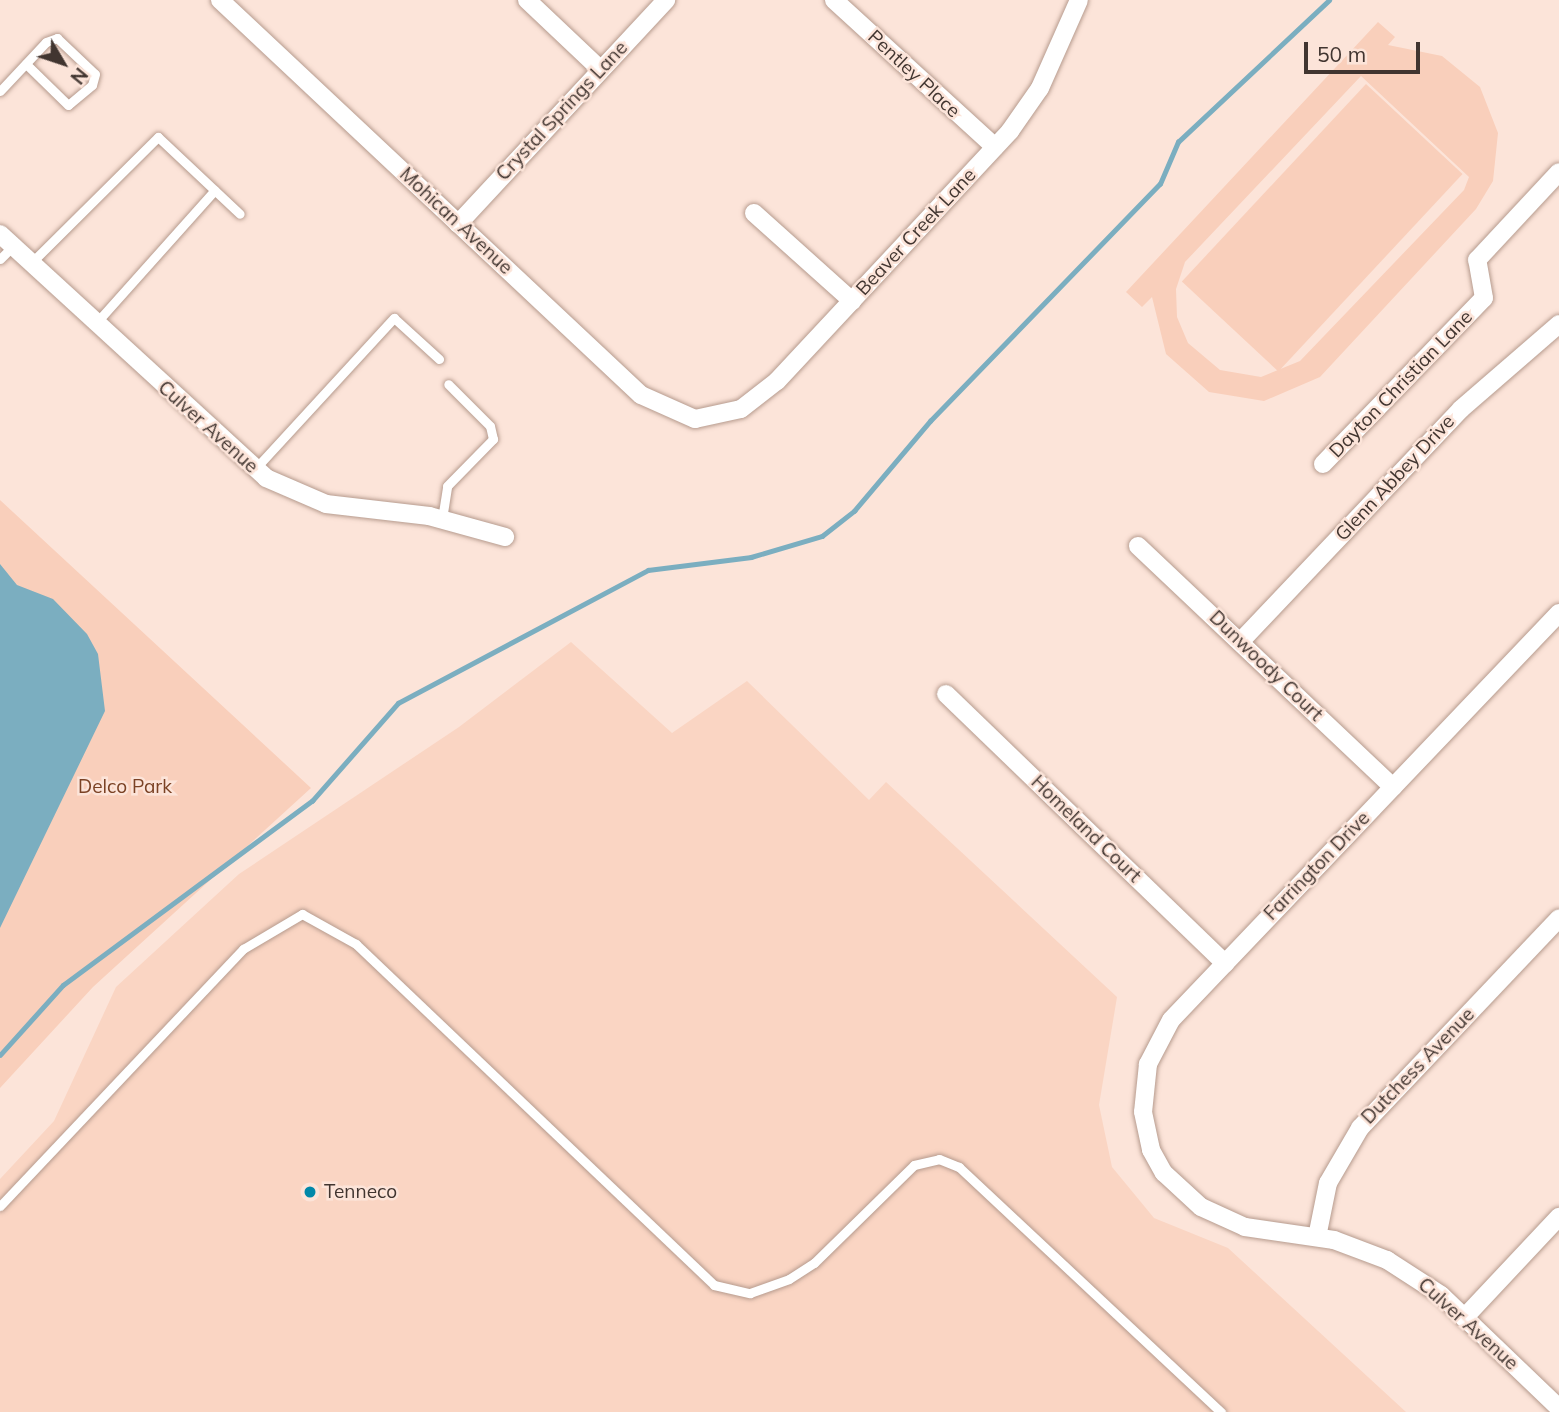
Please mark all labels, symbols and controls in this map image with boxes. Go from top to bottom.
street label: Pentley Place [863,26,965,122]
north arrow [28,28,98,98]
scale bar [1307,28,1422,72]
street label: Crystal Springs Lane [492,37,632,185]
text: 50 m [1317,41,1366,67]
text: N [65,63,93,89]
street label: Mohican Avenue [395,163,517,279]
street label: Beaver Creek Lane [851,164,981,300]
street label: Dayton Christian Lane [1325,306,1477,462]
street label: Culver Avenue [153,376,263,478]
street label: Glenn Abbey Drive [1331,410,1459,546]
street label: Dunwoody Court [1205,606,1327,726]
street label: Homeland Court [1026,771,1146,887]
park label: Delco Park [78,776,172,798]
street label: Farrington Drive [1259,807,1375,925]
street label: Dutchess Avenue [1357,1003,1479,1129]
place label: Tenneco [324,1181,397,1203]
marker: Tenneco [302,1184,318,1200]
street label: Culver Avenue [1413,1273,1523,1375]

